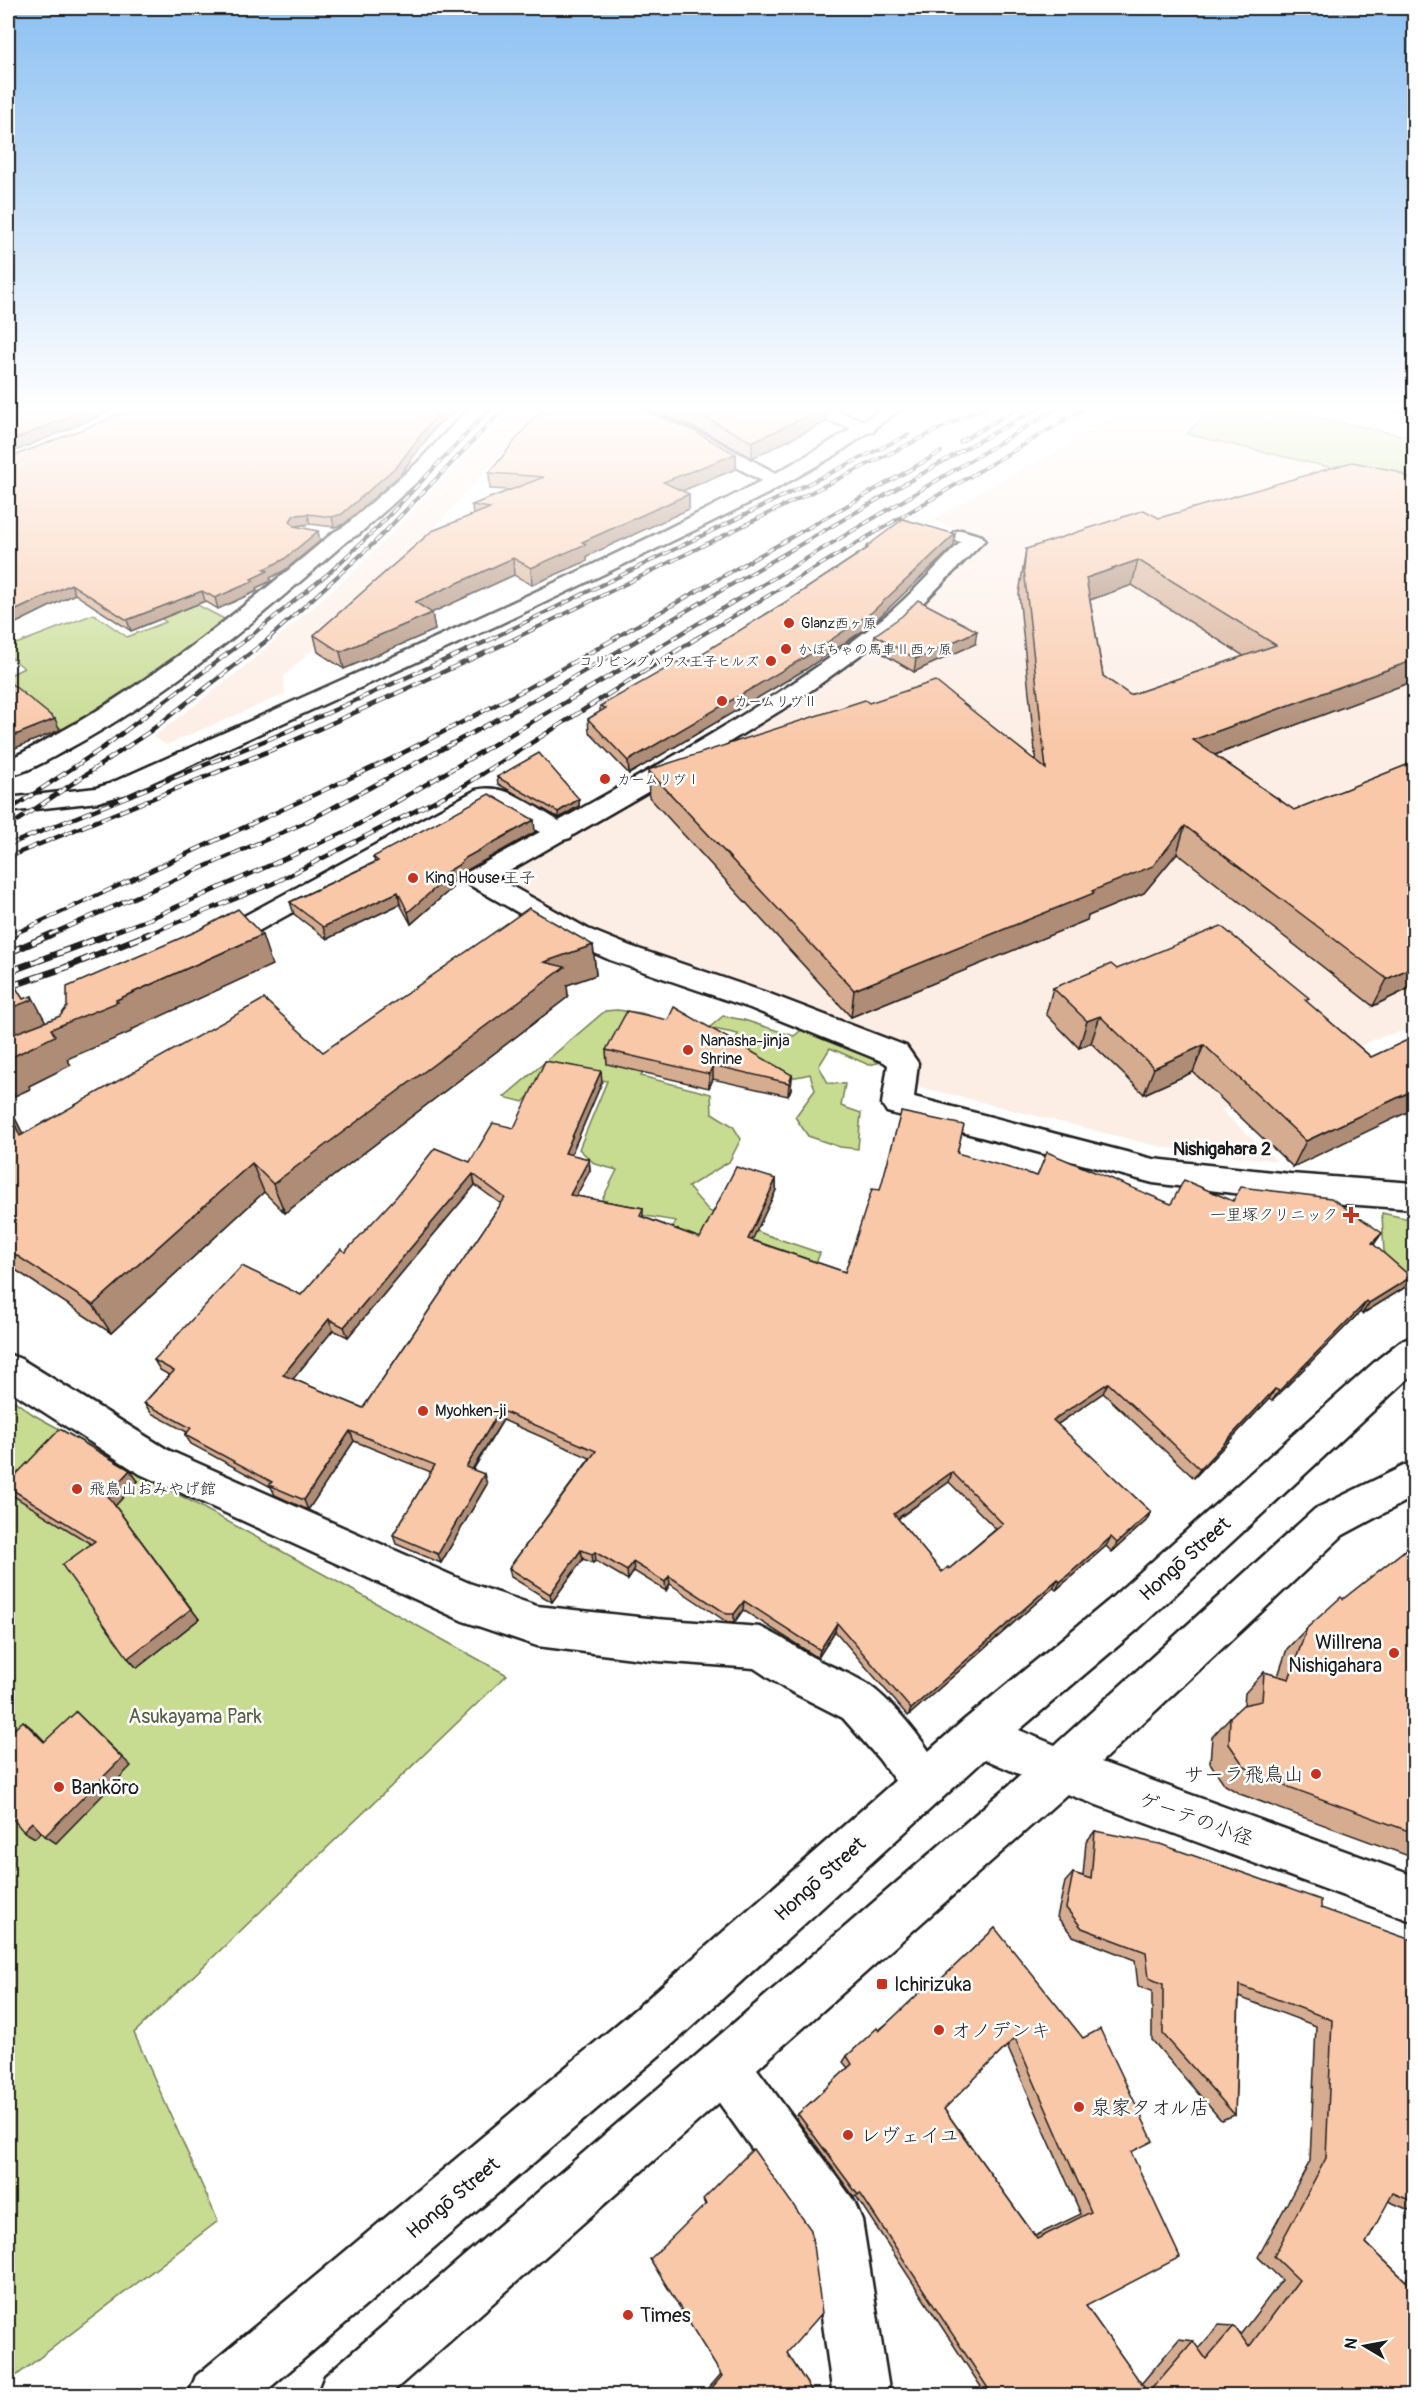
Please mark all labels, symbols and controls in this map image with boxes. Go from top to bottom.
place label: Glanz西ヶ原 [801,615,877,632]
marker: Glanz西ヶ原 [782,616,796,630]
place label: かぼちゃの馬車Ⅱ西ヶ原 [798,641,952,658]
marker: かぼちゃの馬車Ⅱ西ヶ原 [779,642,793,656]
place label: コリビングハウス王子ヒルズ [579,653,759,670]
marker: コリビングハウス王子ヒルズ [764,654,778,668]
place label: カームリヴⅡ [734,693,817,710]
marker: カームリヴⅡ [715,694,729,708]
place label: カームリヴⅠ [617,771,700,788]
marker: カームリヴⅠ [598,772,612,786]
place label: King House 王子 [425,868,535,888]
marker: King House 王子 [406,871,420,885]
place label: Nanasha-jinja Shrine [700,1031,790,1069]
marker: Nanasha-jinja Shrine [681,1043,695,1057]
district label: Nishigahara 2 [1173,1138,1271,1161]
place label: 一里塚クリニック [1210,1205,1338,1225]
marker: 一里塚クリニック [1342,1206,1360,1224]
place label: Myohken-ji [435,1401,506,1421]
marker: Myohken-ji [416,1404,430,1418]
place label: 飛鳥山おみやげ館 [89,1479,216,1499]
marker: 飛鳥山おみやげ館 [70,1482,84,1496]
street label: Hongō Street [1134,1511,1236,1606]
place label: Willrena Nishigahara [1288,1630,1382,1678]
marker: Willrena Nishigahara [1387,1646,1401,1660]
park label: Asukayama Park [128,1704,262,1729]
place label: サーラ飛鳥山 [1184,1762,1304,1787]
marker: サーラ飛鳥山 [1309,1767,1323,1781]
place label: Bankōro [71,1775,139,1800]
marker: Bankōro [52,1780,66,1794]
street label: ゲーテの小径 [1135,1787,1257,1851]
street label: Hongō Street [769,1831,871,1926]
place label: Ichirizuka [894,1972,972,1997]
marker: Ichirizuka [875,1977,889,1991]
place label: オノデンキ [951,2018,1051,2043]
marker: オノデンキ [932,2023,946,2037]
place label: 泉家タオル店 [1091,2095,1210,2120]
marker: 泉家タオル店 [1072,2100,1086,2114]
place label: レヴェイユ [860,2123,959,2148]
marker: レヴェイユ [841,2128,855,2142]
street label: Hongō Street [401,2151,505,2244]
place label: Times [640,2303,691,2328]
marker: Times [621,2308,635,2322]
north arrow [1335,2316,1395,2376]
text: N [1340,2336,1362,2351]

